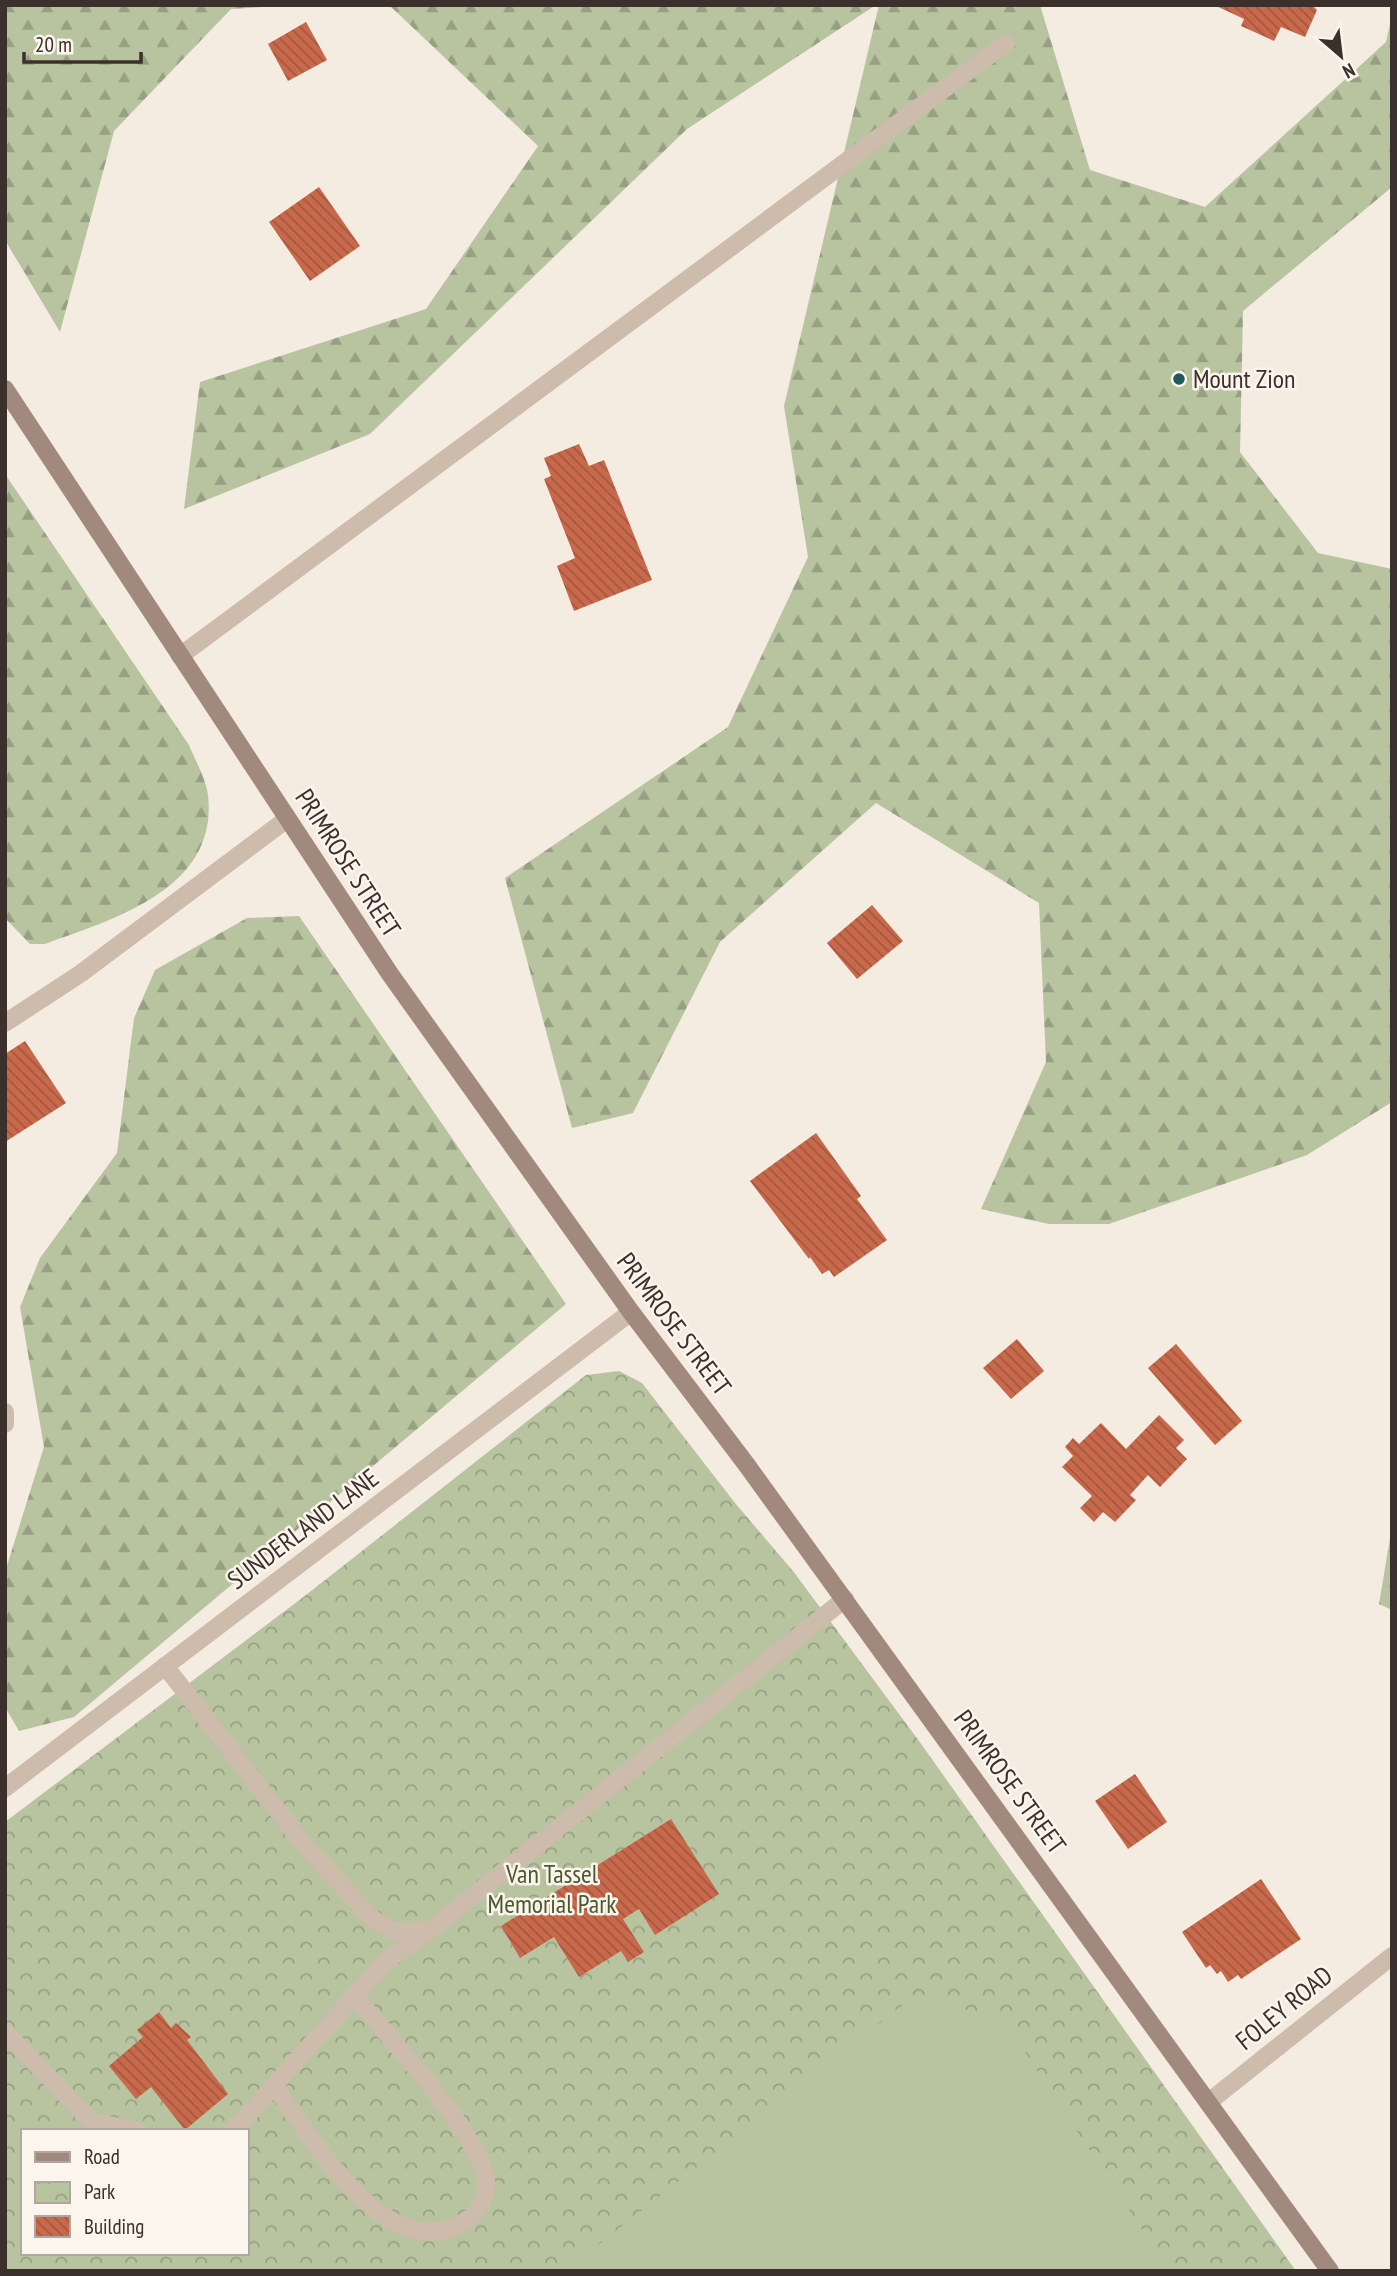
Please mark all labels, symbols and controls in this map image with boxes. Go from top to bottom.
scale bar [24,21,142,65]
north arrow [1306,21,1376,91]
text: 20 m [35,31,72,58]
text: N [1339,58,1359,84]
place label: Mount Zion [1193,362,1295,395]
marker: Mount Zion [1171,371,1187,387]
street label: PRIMROSE STREET [288,783,409,943]
street label: PRIMROSE STREET [610,1246,739,1402]
street label: SUNDERLAND LANE [221,1461,385,1596]
street label: PRIMROSE STREET [947,1703,1074,1860]
park label: Van Tassel Memorial Park [488,1857,616,1920]
street label: FOLEY ROAD [1229,1959,1339,2057]
legend [21,2129,248,2255]
text: Road [84,2143,120,2170]
text: Park [84,2178,115,2205]
text: Building [84,2213,144,2240]

